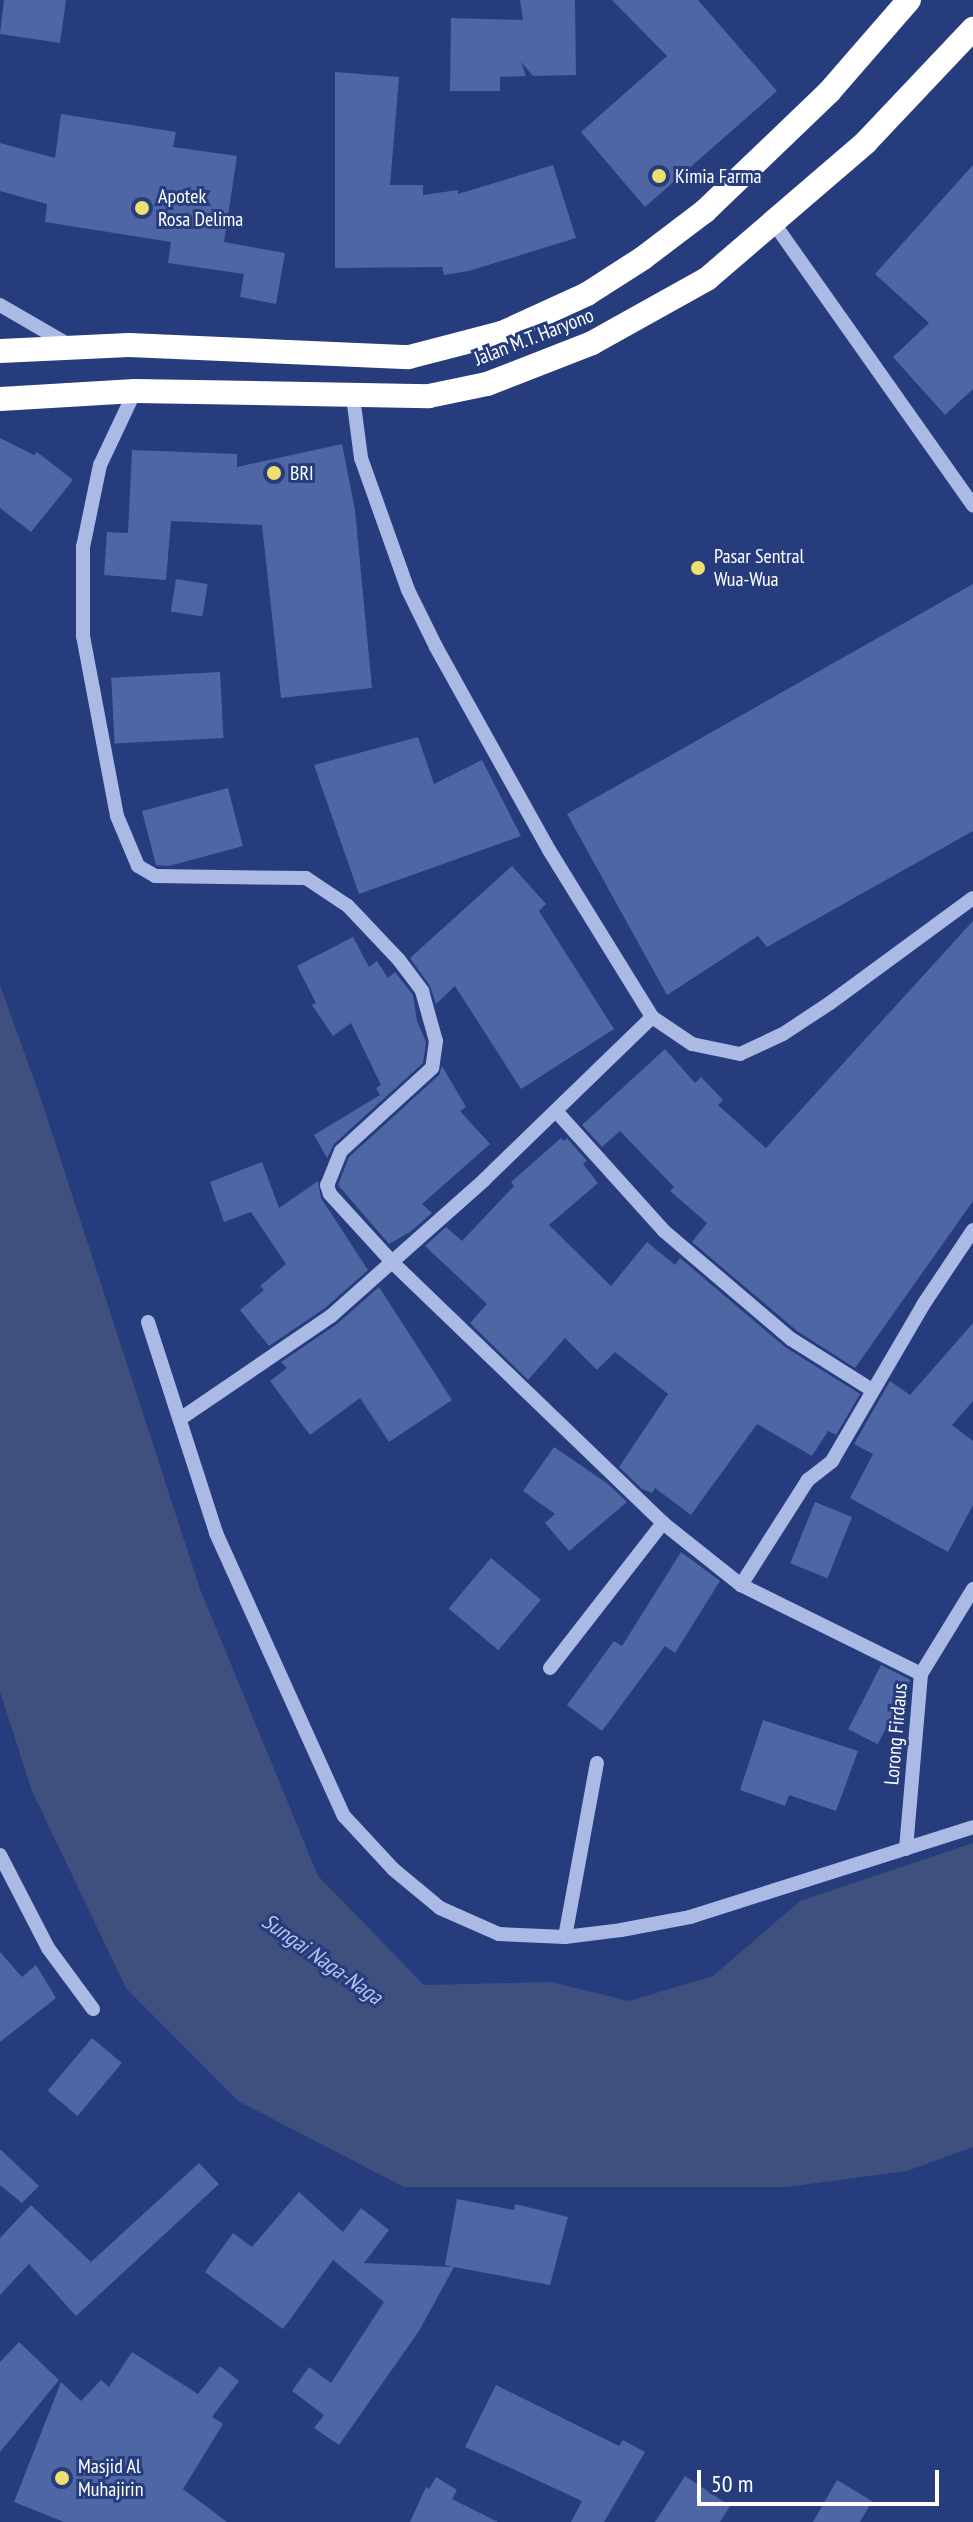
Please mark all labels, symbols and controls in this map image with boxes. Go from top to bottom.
place label: Kimia Farma [675,164,762,188]
marker: Kimia Farma [650,167,668,185]
place label: Apotek Rosa Delima [158,184,243,231]
marker: Apotek Rosa Delima [133,199,151,217]
street label: Jalan M.T. Haryono [470,303,598,371]
place label: BRI [290,461,314,485]
marker: BRI [265,464,283,482]
place label: Pasar Sentral Wua-Wua [714,544,804,591]
marker: Pasar Sentral Wua-Wua [689,559,707,577]
street label: Lorong Firdaus [880,1682,912,1786]
water label: Sungai Naga-Naga [257,1908,387,2010]
place label: Masjid Al Muhajirin [78,2454,143,2501]
scale bar [701,2454,943,2504]
text: 50 m [711,2468,753,2499]
marker: Masjid Al Muhajirin [53,2469,71,2487]

